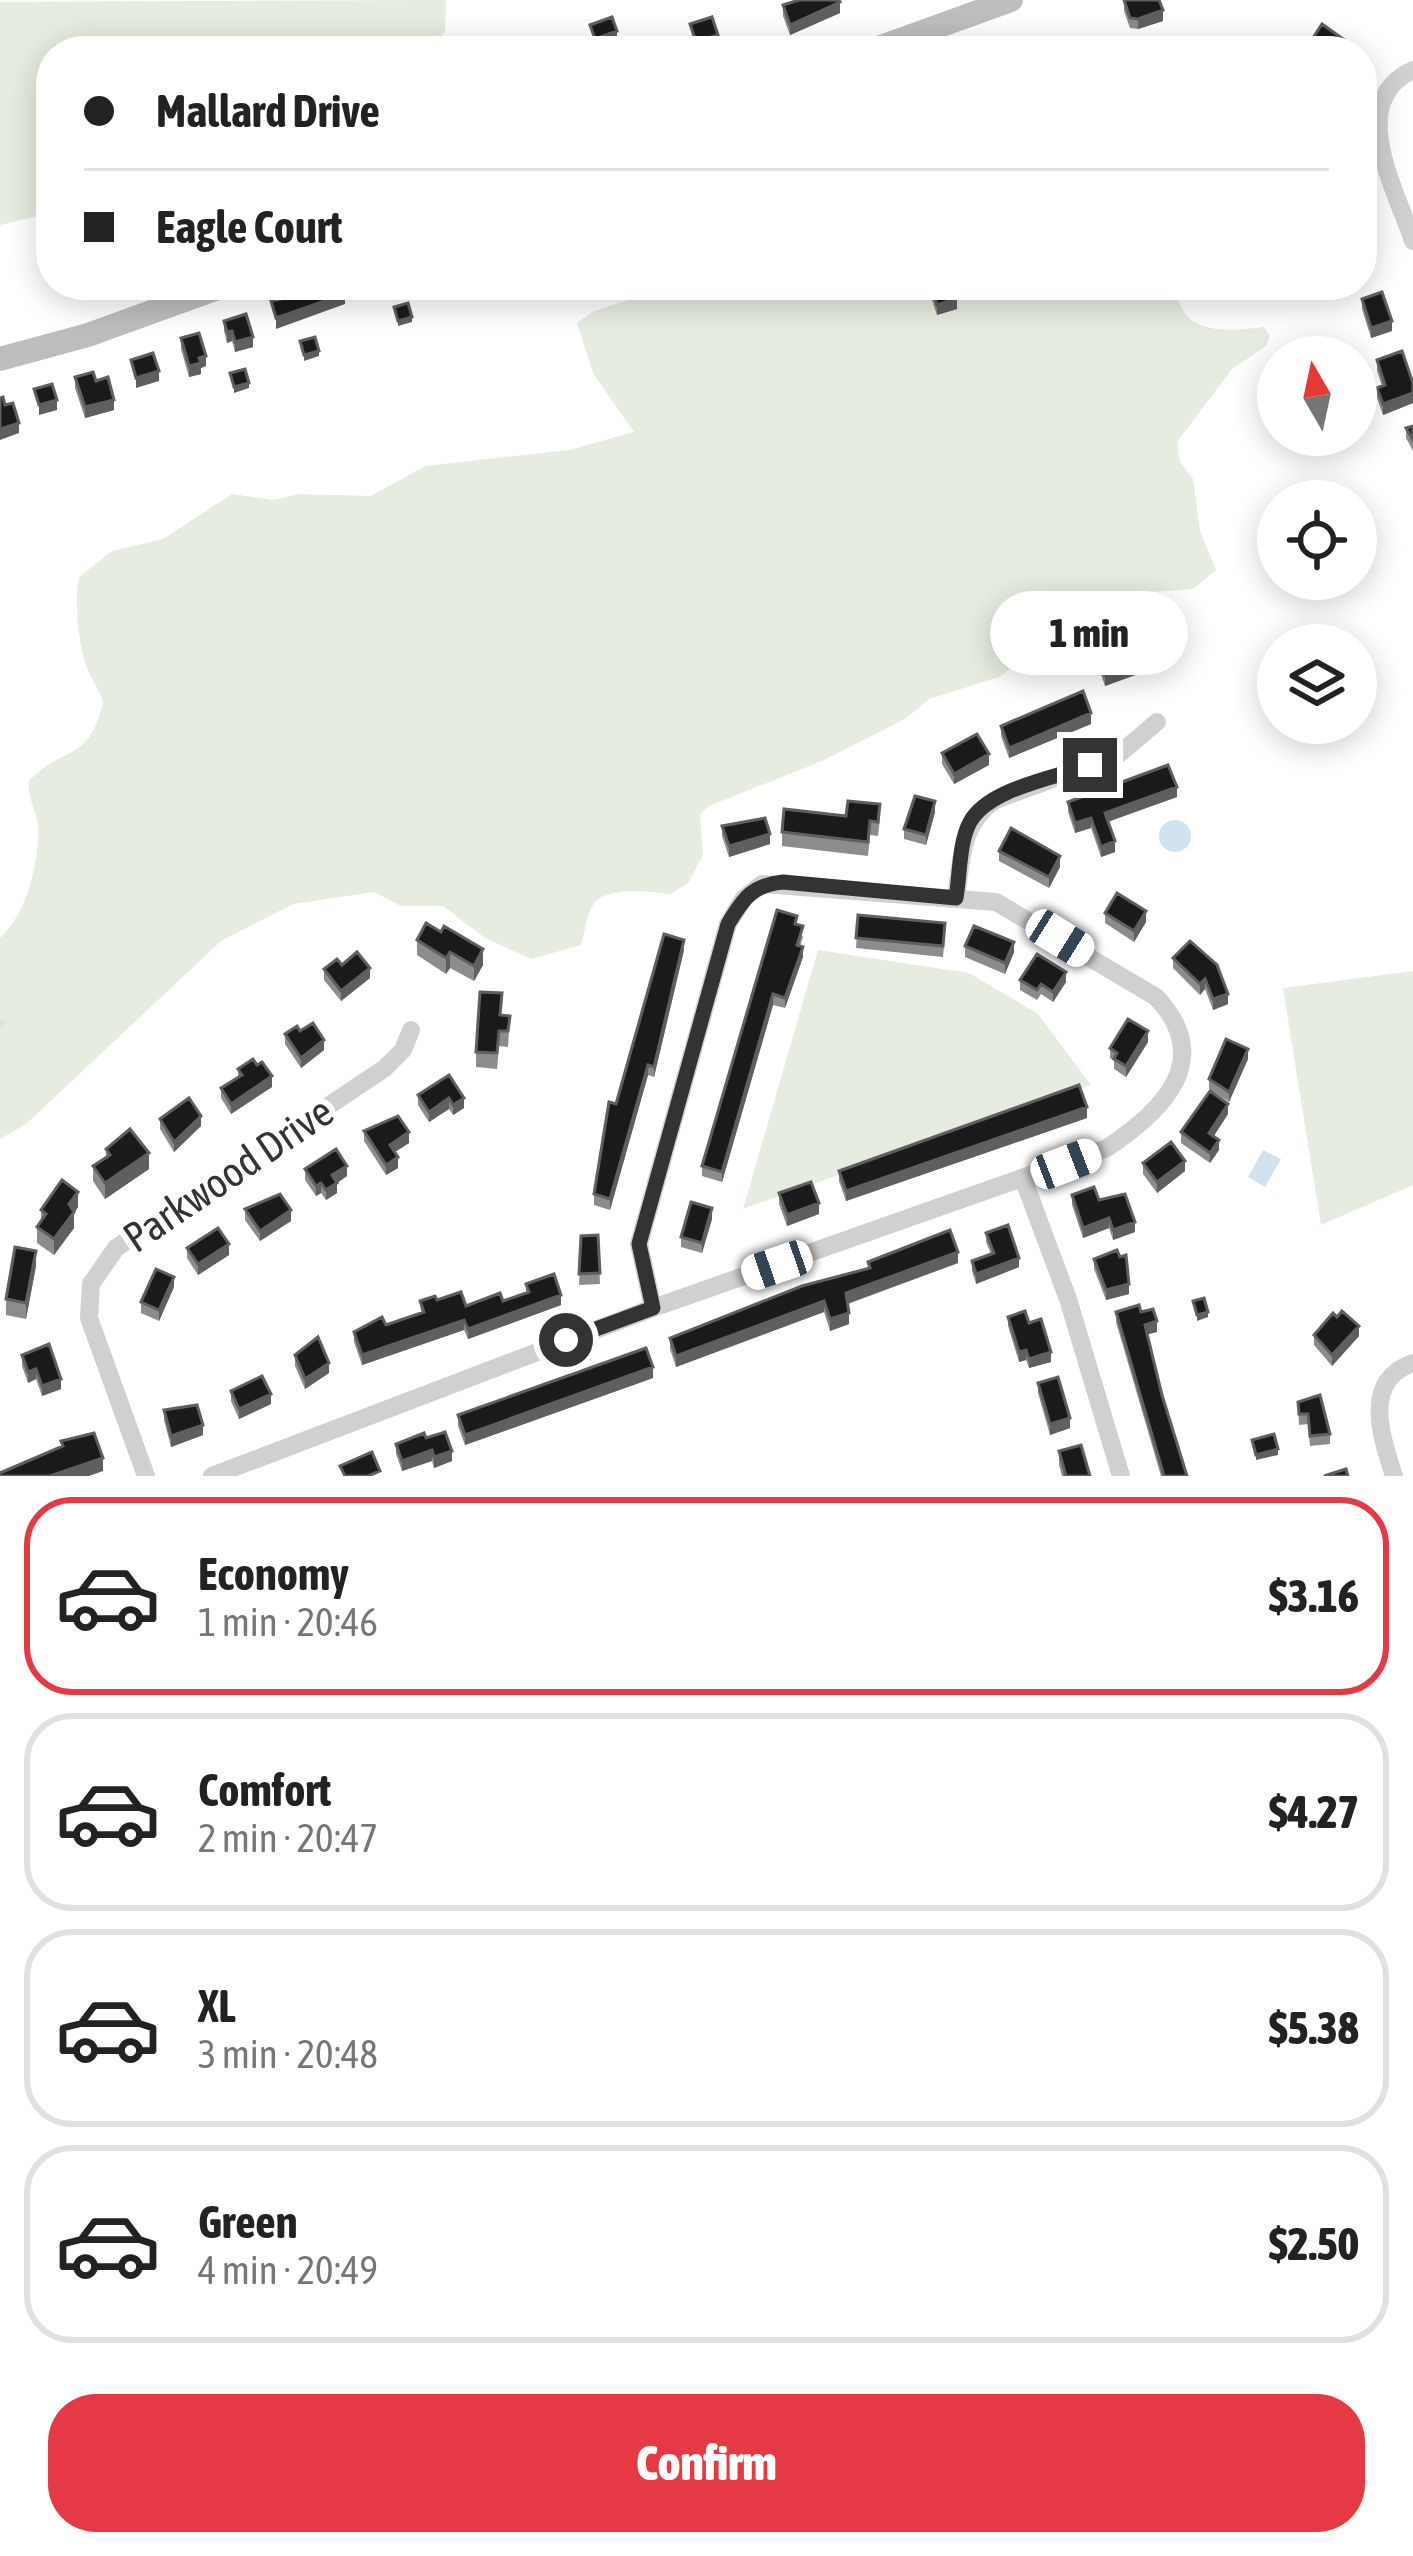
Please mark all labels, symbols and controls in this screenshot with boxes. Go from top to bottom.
text: Mallard Drive [156,85,380,137]
text: Eagle Court [156,201,342,253]
north arrow [1257,336,1377,456]
map controls [1257,336,1377,744]
button: locate [1257,480,1377,600]
callout: 1 min [991,591,1189,675]
text: 1 min [1049,611,1129,655]
button: layers [1257,624,1377,744]
route end [1063,738,1117,792]
car [1020,904,1100,972]
street label: Parkwood Drive [114,1087,342,1261]
car [1026,1134,1106,1194]
car [737,1236,817,1294]
route start [539,1313,593,1367]
icon: car [54,1542,162,1650]
text: Economy [198,1548,349,1600]
text: $3.16 [1269,1570,1359,1622]
text: 1 min · 20:46 [198,1600,378,1644]
icon: car [54,1758,162,1866]
text: Comfort [198,1764,331,1816]
text: $4.27 [1269,1786,1359,1838]
text: 2 min · 20:47 [198,1816,378,1860]
icon: car [54,1974,162,2082]
text: XL [198,1980,236,2032]
text: $5.38 [1269,2002,1359,2054]
text: 3 min · 20:48 [198,2032,378,2076]
icon: car [54,2190,162,2298]
text: Green [198,2196,298,2248]
text: $2.50 [1269,2218,1359,2270]
text: 4 min · 20:49 [198,2248,378,2292]
button: Confirm [48,2394,1365,2532]

